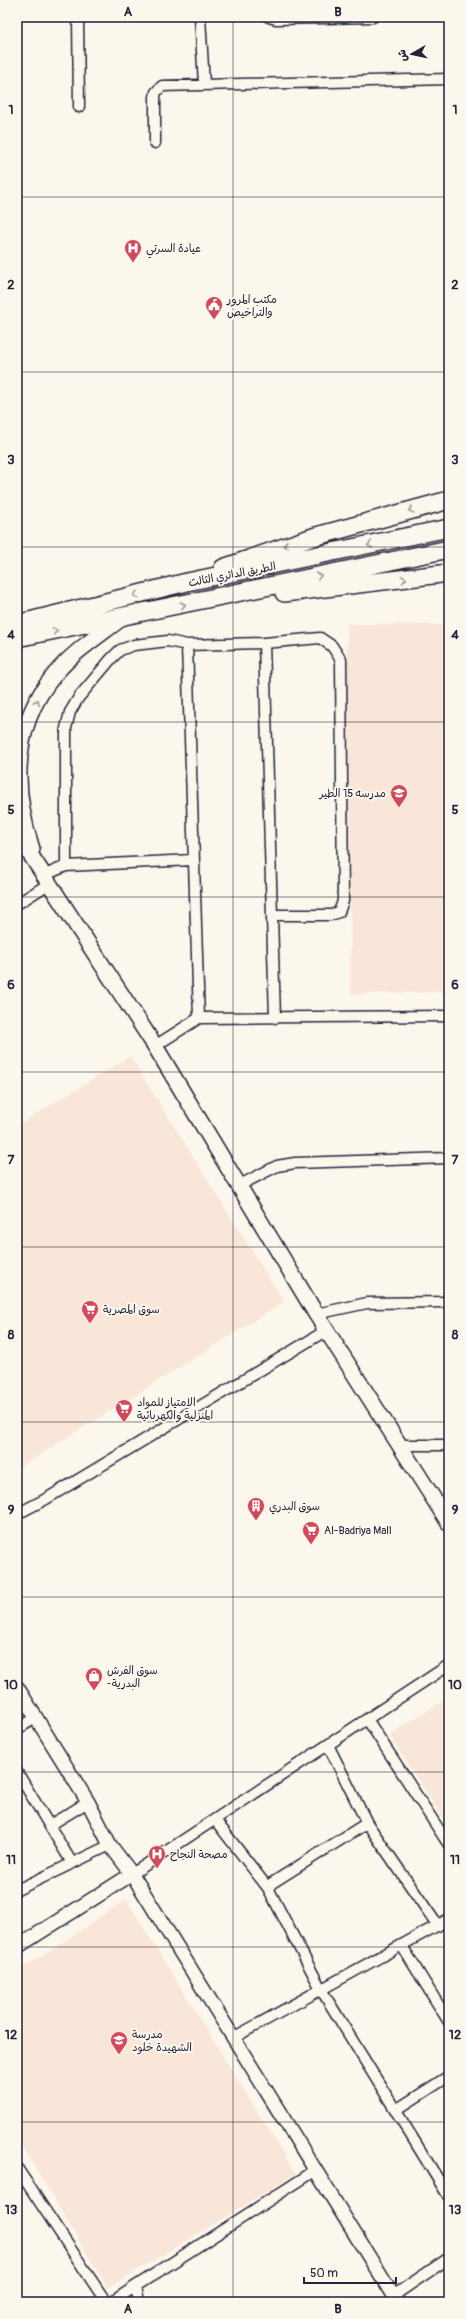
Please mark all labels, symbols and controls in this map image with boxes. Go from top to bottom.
text: A [124,4,133,20]
text: B [334,4,342,20]
north arrow [392,34,432,74]
text: ش [395,48,410,62]
text: 1 [8,102,14,118]
text: 1 [452,102,458,118]
hospital icon: عيادة السرتي [123,238,143,263]
place label: عيادة السرتي [146,242,201,259]
text: 2 [7,277,15,293]
text: 2 [451,277,459,293]
place label: مكتب المرور والتراخيص [226,293,277,319]
public building icon: مكتب المرور والتراخيص [204,295,224,320]
text: 3 [7,452,15,468]
text: 3 [451,452,459,468]
one-way arrow [408,506,415,514]
one-way arrow [283,540,290,549]
one-way arrow [367,541,373,549]
street label: الطريق الدائري الثالث [187,560,277,591]
one-way arrow [316,573,322,581]
one-way arrow [401,575,407,584]
one-way arrow [132,590,139,599]
one-way arrow [180,601,186,610]
text: 4 [7,627,15,643]
one-way arrow [52,627,58,635]
text: 4 [451,627,459,643]
one-way arrow [32,699,40,706]
school or university icon: مدرسه 15 الطير [389,783,409,808]
place label: مدرسه 15 الطير [319,787,386,800]
text: 5 [7,802,15,818]
text: 5 [451,802,459,818]
text: 6 [7,977,15,993]
text: 6 [451,977,459,993]
text: 7 [8,1152,15,1168]
text: 7 [452,1152,459,1168]
supermarket icon: سوق المصرية [80,1299,100,1324]
place label: سوق المصرية [103,1303,160,1317]
text: 8 [8,1327,15,1343]
text: 8 [452,1327,459,1343]
place label: الامتياز للمواد المنزلية والكهربائية [137,1396,213,1423]
supermarket icon: الامتياز للمواد المنزلية والكهربائية [114,1398,134,1423]
building icon: سوق البدري [246,1496,266,1521]
place label: سوق البدري [269,1500,320,1515]
text: 9 [8,1502,15,1518]
text: 9 [452,1502,459,1518]
supermarket icon: Al-Badriya Mall [301,1520,321,1545]
place label: Al-Badriya Mall [324,1524,392,1537]
place label: سوق الفرش -البدرية [107,1664,158,1691]
shop icon: سوق الفرش -البدرية [84,1666,104,1691]
text: 10 [4,1677,18,1693]
text: 10 [448,1677,462,1693]
hospital icon: مصحة النجاح [147,1844,167,1869]
place label: مصحة النجاح [170,1848,228,1862]
text: 11 [6,1852,16,1868]
text: 11 [450,1852,460,1868]
text: 12 [5,2027,17,2043]
text: 12 [449,2027,461,2043]
place label: مدرسة الشهيدة خلود [132,2028,192,2055]
school or university icon: مدرسة الشهيدة خلود [109,2030,129,2055]
text: 13 [5,2202,17,2218]
text: 13 [449,2202,461,2218]
scale bar [304,2259,396,2285]
text: 50 m [310,2266,338,2281]
text: A [124,2301,133,2317]
text: B [334,2301,342,2317]

